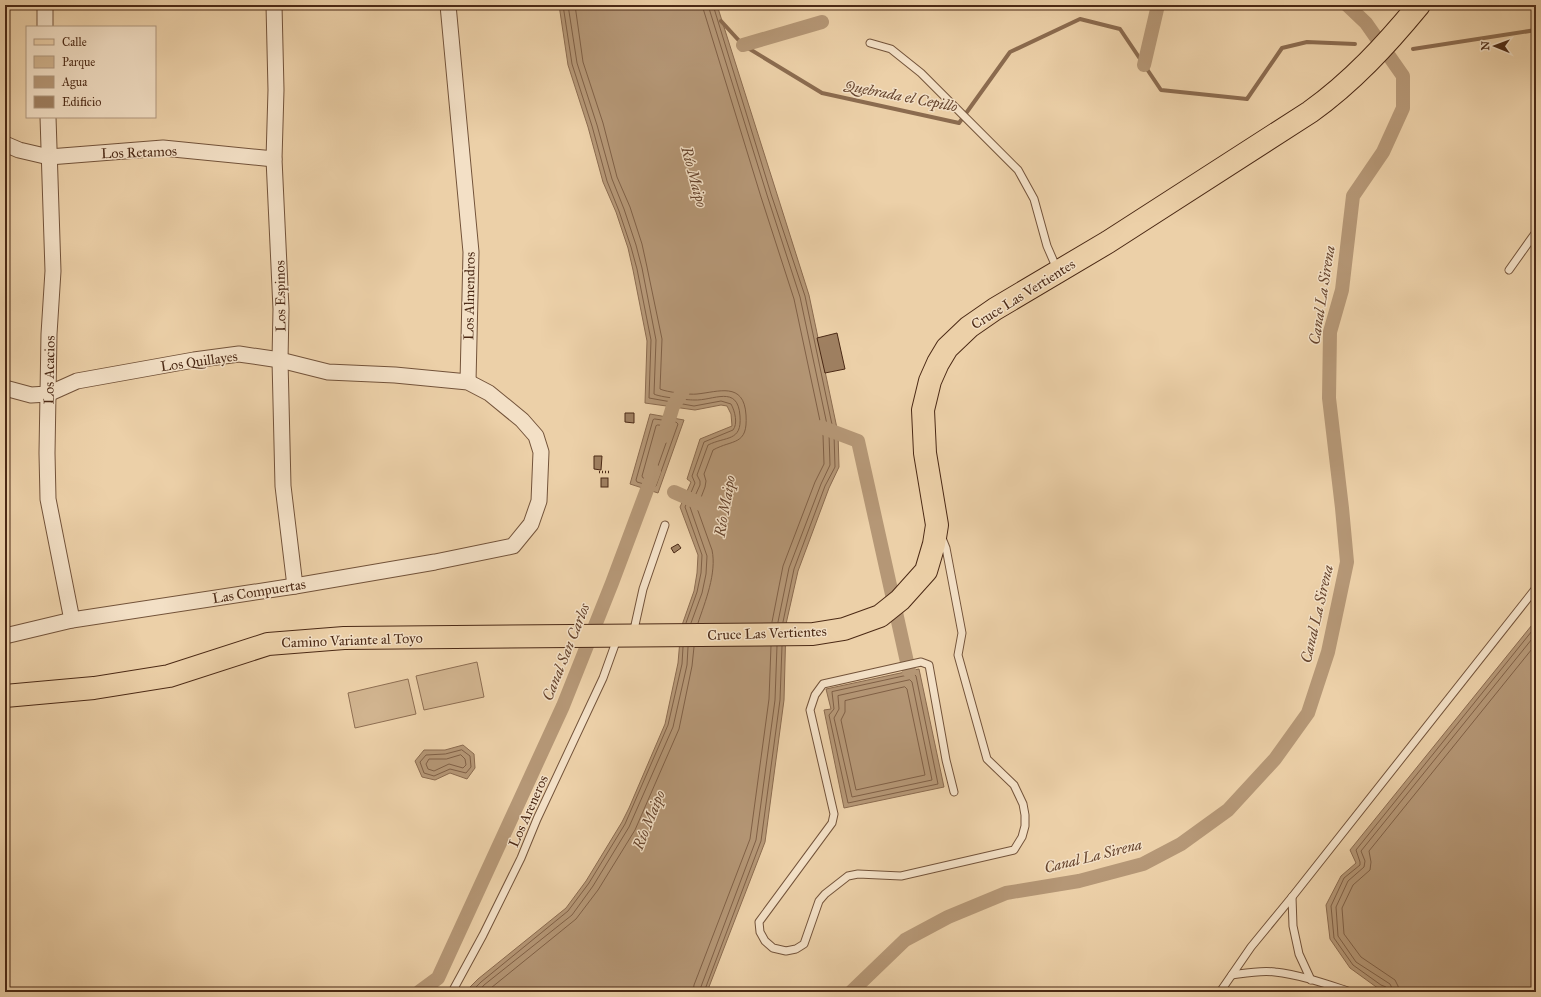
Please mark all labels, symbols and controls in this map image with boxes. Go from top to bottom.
legend [26,26,156,118]
north arrow [1475,26,1515,66]
text: Calle [62,35,87,49]
text: N [1479,40,1492,51]
text: Parque [62,55,95,70]
text: Agua [61,75,88,90]
water label: Quebrada el Cepillo [842,76,959,117]
text: Edificio [62,95,101,109]
street label: Los Retamos [101,143,177,162]
water label: Río Maipo [676,144,711,210]
water label: Canal La Sirena [1305,244,1339,346]
street label: Los Almendros [460,252,479,340]
street label: Cruce Las Vertientes [968,256,1078,333]
street label: Los Espinos [271,260,290,332]
street label: Los Acacios [40,335,59,405]
street label: Los Quillayes [160,348,239,375]
water label: Río Maipo [711,474,740,539]
water label: Canal La Sirena [1297,563,1337,665]
street label: Las Compuertas [211,576,307,607]
water label: Canal San Carlos [538,600,594,703]
street label: Cruce Las Vertientes [707,623,827,644]
street label: Camino Variante al Toyo [281,630,423,651]
street label: Los Areneros [505,773,552,850]
water label: Río Maipo [629,788,670,853]
water label: Canal La Sirena [1042,835,1144,877]

